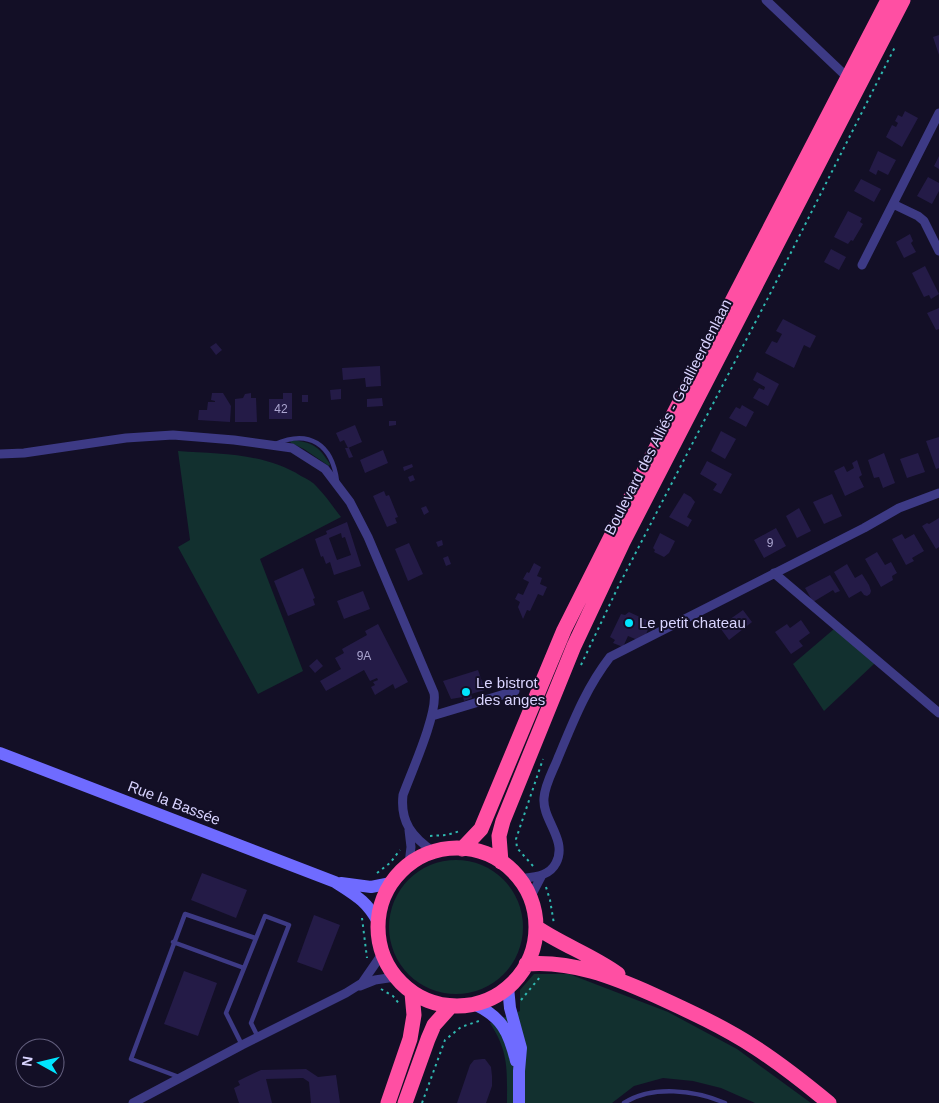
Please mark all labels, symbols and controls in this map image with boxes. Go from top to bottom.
street label: Boulevard des Alliés - Geallieerdenlaan [601,296,735,537]
house number: 42 [274,402,288,416]
house number: 9 [767,536,774,550]
place label: Le petit chateau [639,614,746,631]
marker: Le petit chateau [623,617,635,629]
house number: 9A [357,649,371,663]
place label: Le bistrot des anges [476,674,545,708]
marker: Le bistrot des anges [460,686,472,698]
street label: Rue la Bassée [126,777,223,828]
north arrow [15,1038,65,1088]
text: N [18,1055,36,1067]

